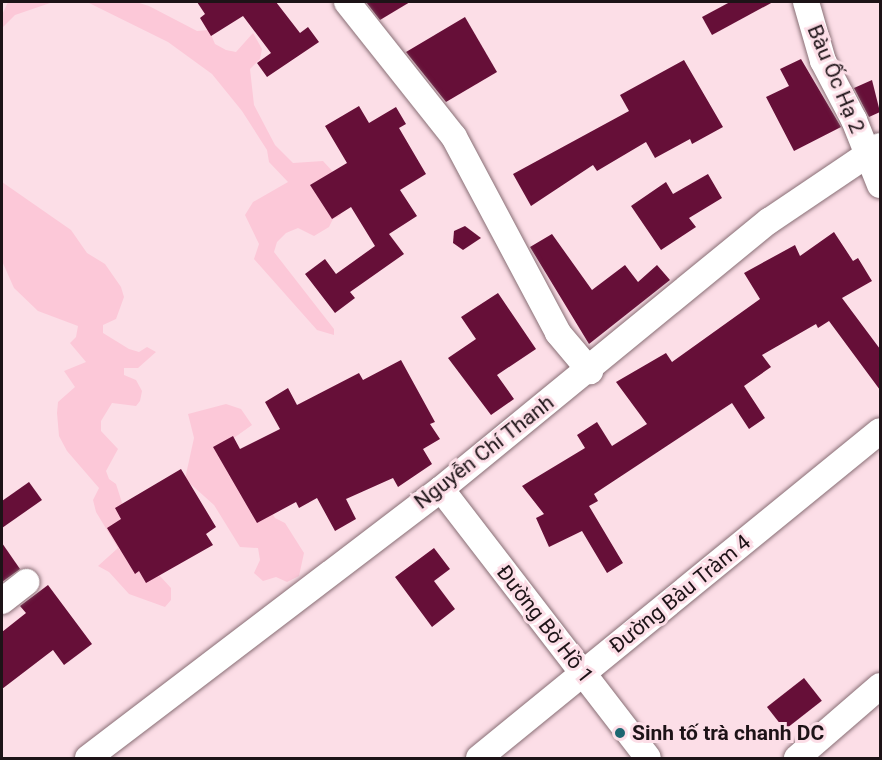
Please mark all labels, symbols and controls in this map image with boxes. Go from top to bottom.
street label: Bàu Ốc Hạ 2 [802,21,870,137]
street label: Nguyễn Chí Thanh [409,390,559,514]
street label: Đường Bàu Tràm 4 [604,529,756,659]
street label: Đường Bờ Hồ 1 [491,560,599,688]
place label: Sinh tố trà chanh DC [632,720,824,746]
marker: Sinh tố trà chanh DC [613,726,627,740]

